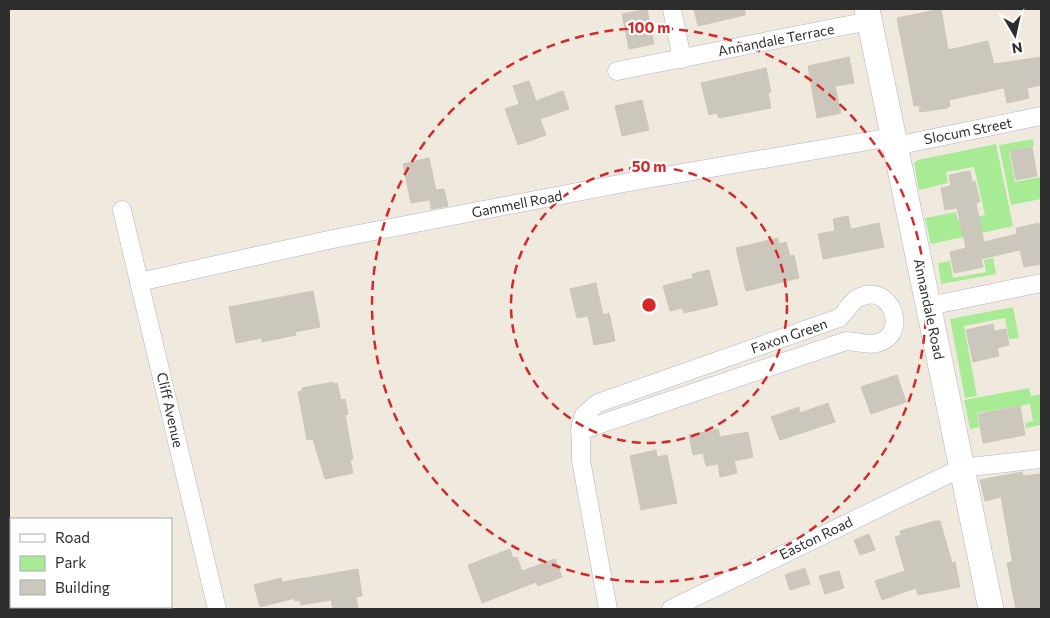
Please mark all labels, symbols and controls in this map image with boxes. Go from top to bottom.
north arrow [990,10,1040,60]
text: 100 m [628,18,670,36]
street label: Annandale Terrace [716,20,835,59]
text: N [1011,39,1024,58]
street label: Slocum Street [922,114,1014,147]
text: 50 m [632,157,666,175]
street label: Gammell Road [470,186,564,221]
street label: Annandale Road [910,257,948,361]
centre of rings [640,296,658,314]
street label: Faxon Green [748,315,829,357]
street label: Cliff Avenue [154,371,187,449]
street label: Easton Road [776,513,855,563]
legend [10,518,172,608]
text: Road [55,528,90,546]
text: Park [55,553,86,571]
text: Building [55,578,110,596]

